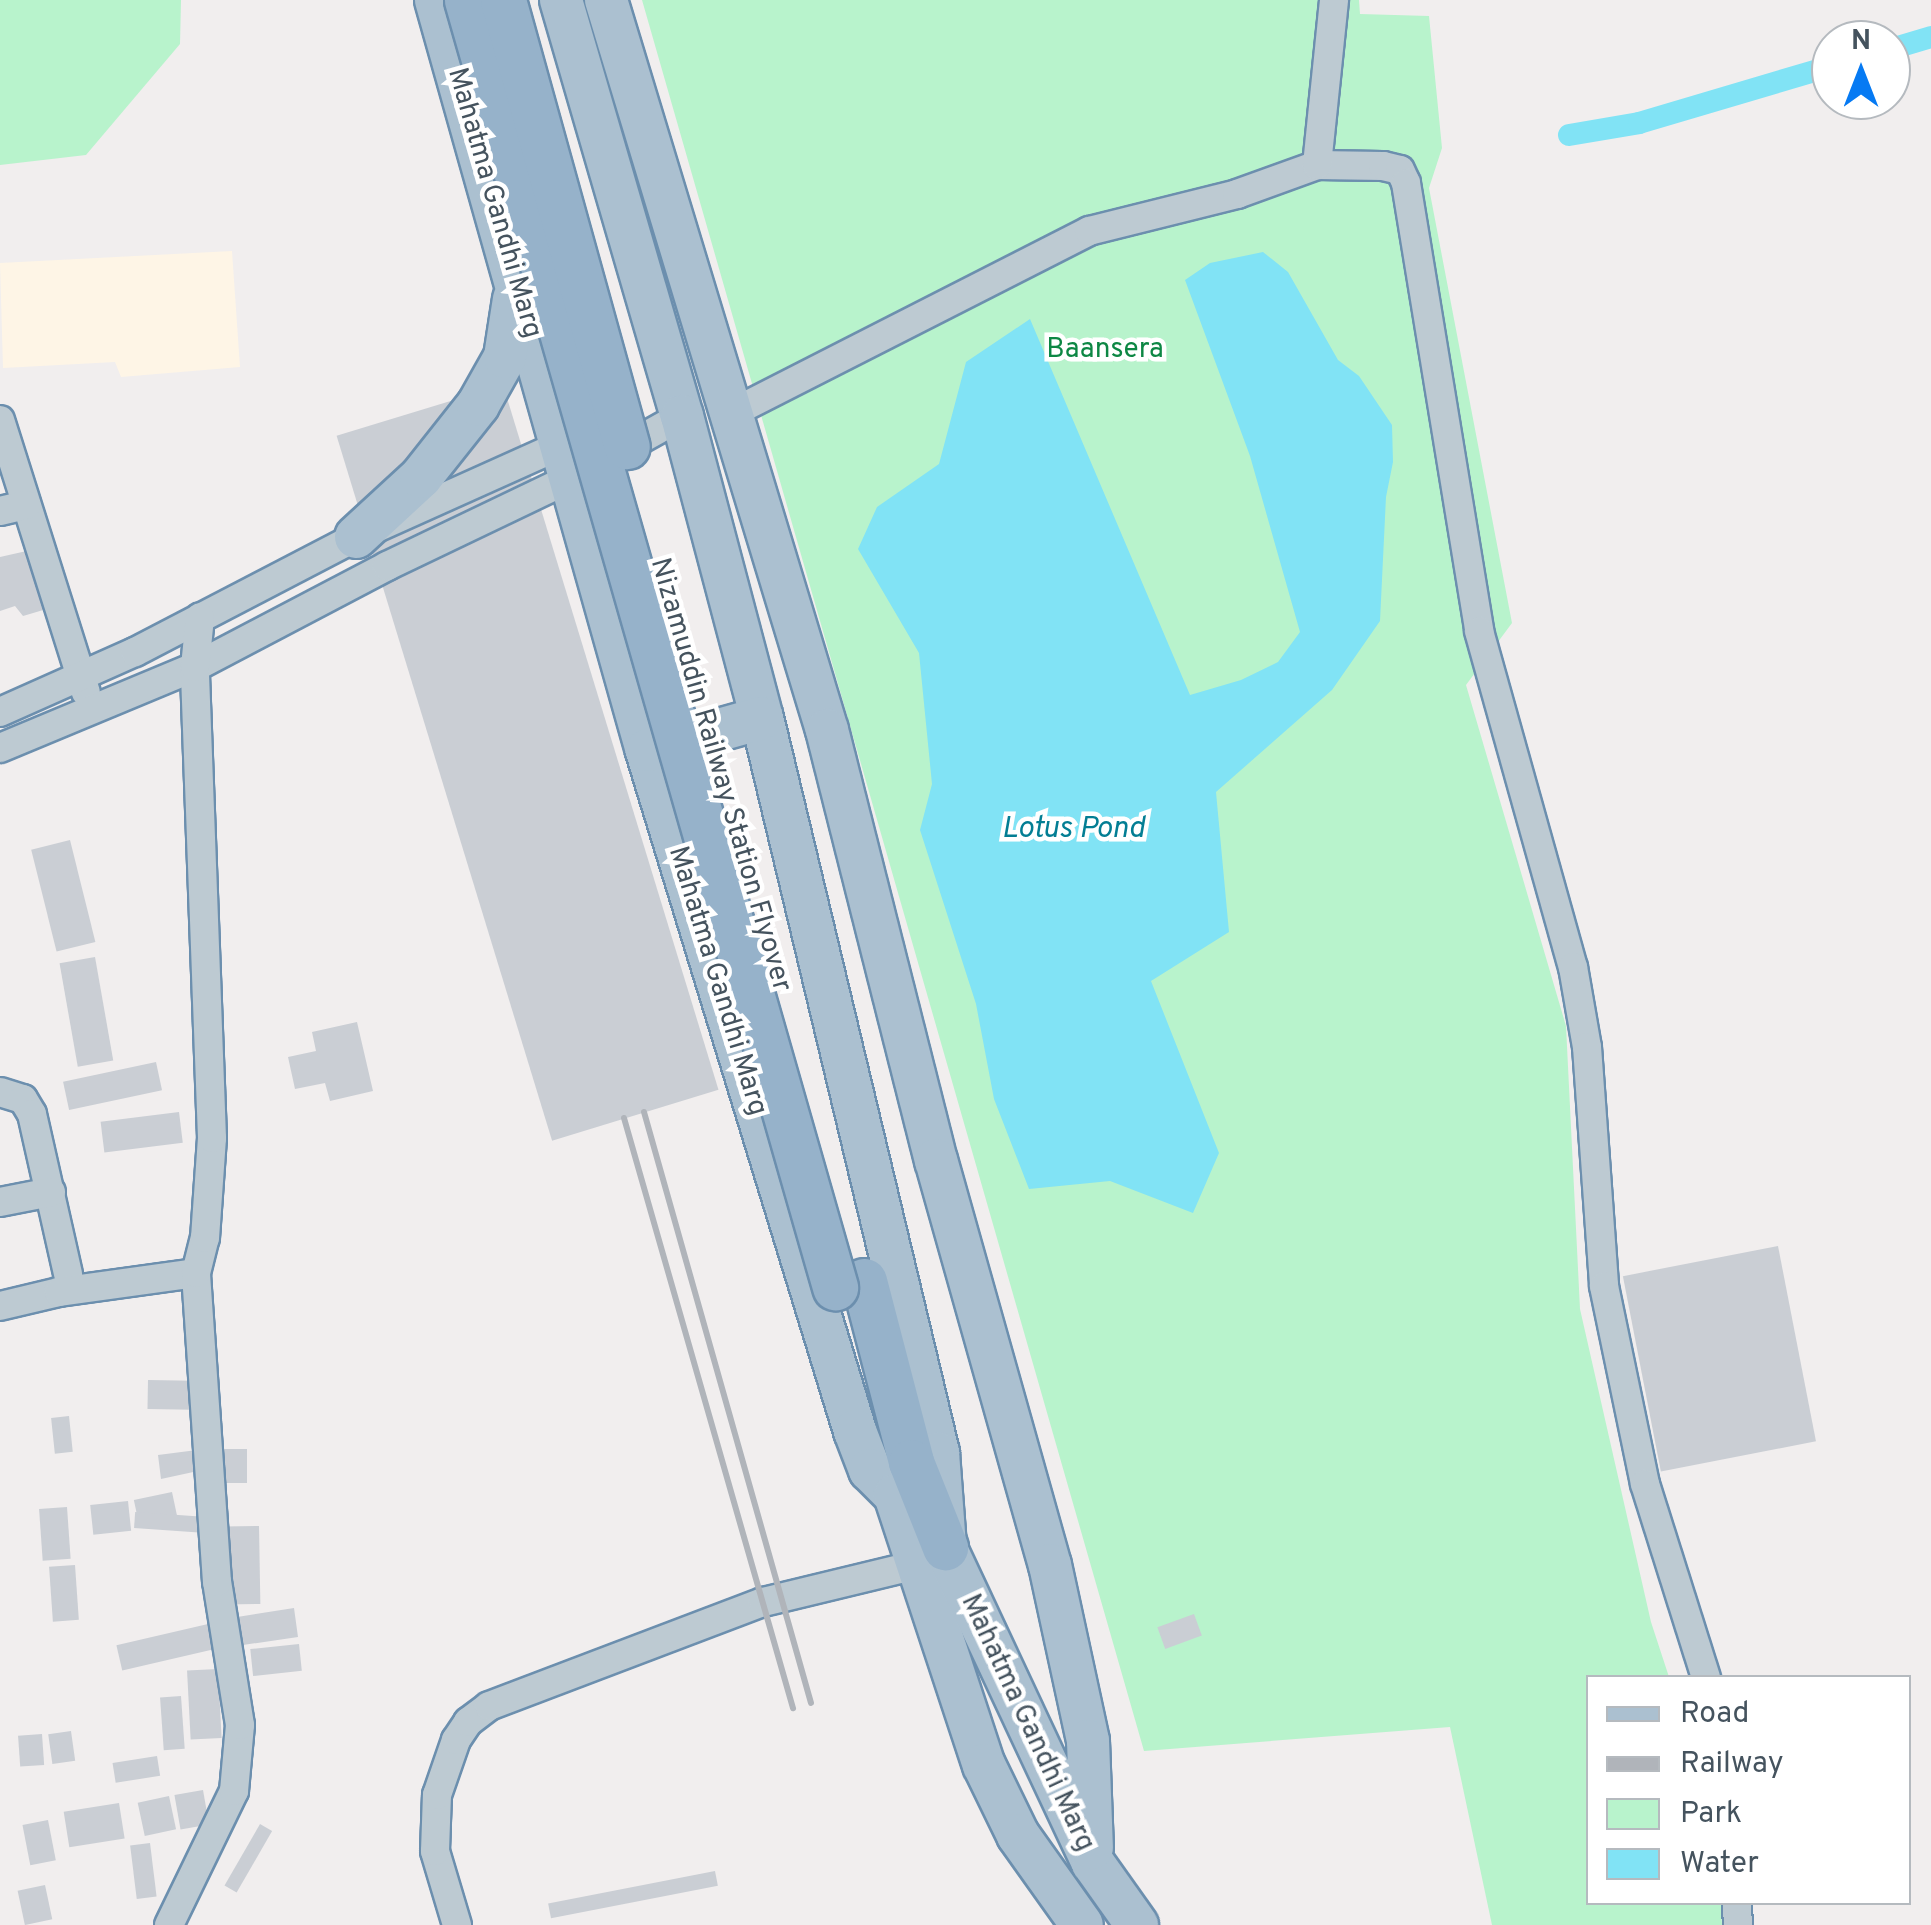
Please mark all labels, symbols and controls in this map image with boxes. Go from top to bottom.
north arrow [1811,20,1911,120]
text: N [1851,24,1871,60]
street label: Mahatma Gandhi Marg [439,64,549,342]
park label: Baansera [1046,333,1164,367]
street label: Nizamuddin Railway Station Flyover [642,554,798,996]
water label: Lotus Pond [1001,812,1145,848]
street label: Mahatma Gandhi Marg [660,842,774,1120]
street label: Mahatma Gandhi Marg [953,1589,1101,1857]
legend [1586,1675,1911,1905]
text: Road [1680,1696,1749,1733]
text: Railway [1680,1746,1784,1783]
text: Park [1680,1796,1742,1833]
text: Water [1680,1846,1759,1883]

